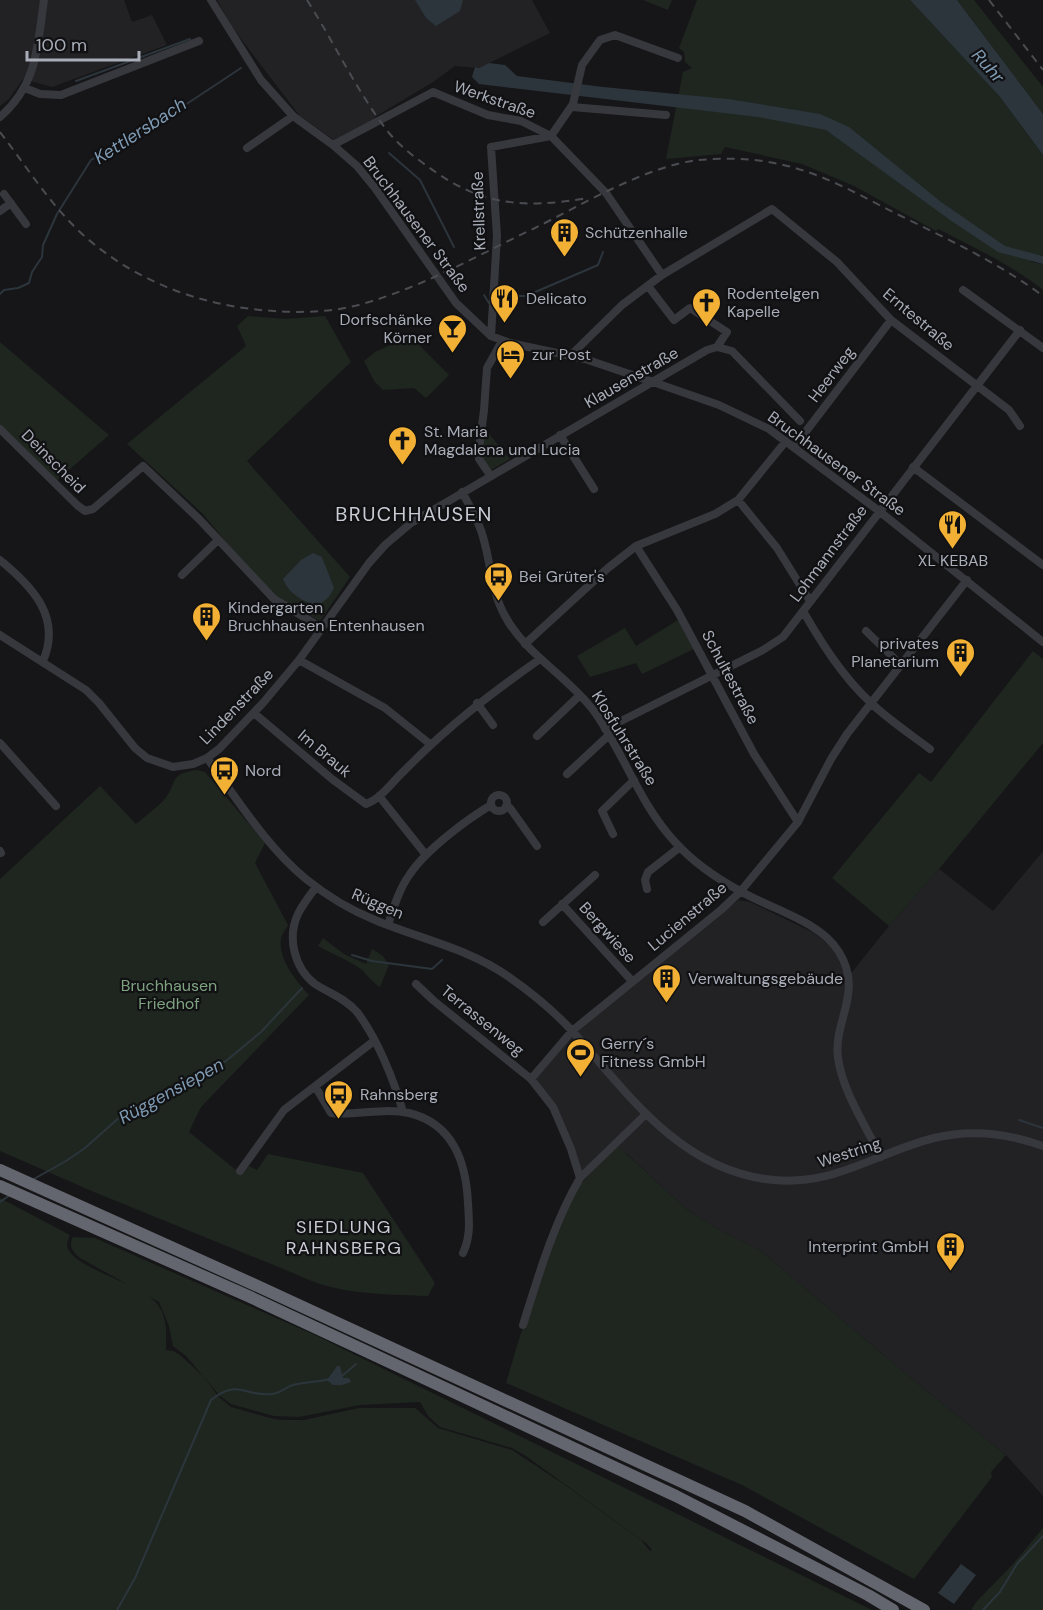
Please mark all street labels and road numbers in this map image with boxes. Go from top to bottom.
street label: Werkstraße [451,76,539,123]
street label: Bruchhausener Straße [358,152,475,297]
street label: Krellstraße [467,171,490,251]
street label: Erntestraße [878,283,959,355]
street label: Klausenstraße [580,342,682,413]
street label: Heerweg [803,342,859,407]
street label: Bruchhausener Straße [764,406,910,520]
street label: Deinscheid [17,425,90,498]
street label: Lohmannstraße [785,501,872,606]
street label: Schultestraße [697,627,764,728]
street label: Lindenstraße [195,664,278,749]
street label: Klosfuhrstraße [587,687,662,790]
street label: Im Brauk [294,725,356,782]
street label: Lucienstraße [643,877,731,956]
street label: Rüggen [349,883,407,924]
street label: Bergwiese [575,897,641,967]
street label: Terrassenweg [437,980,529,1060]
street label: Westring [815,1132,884,1173]

